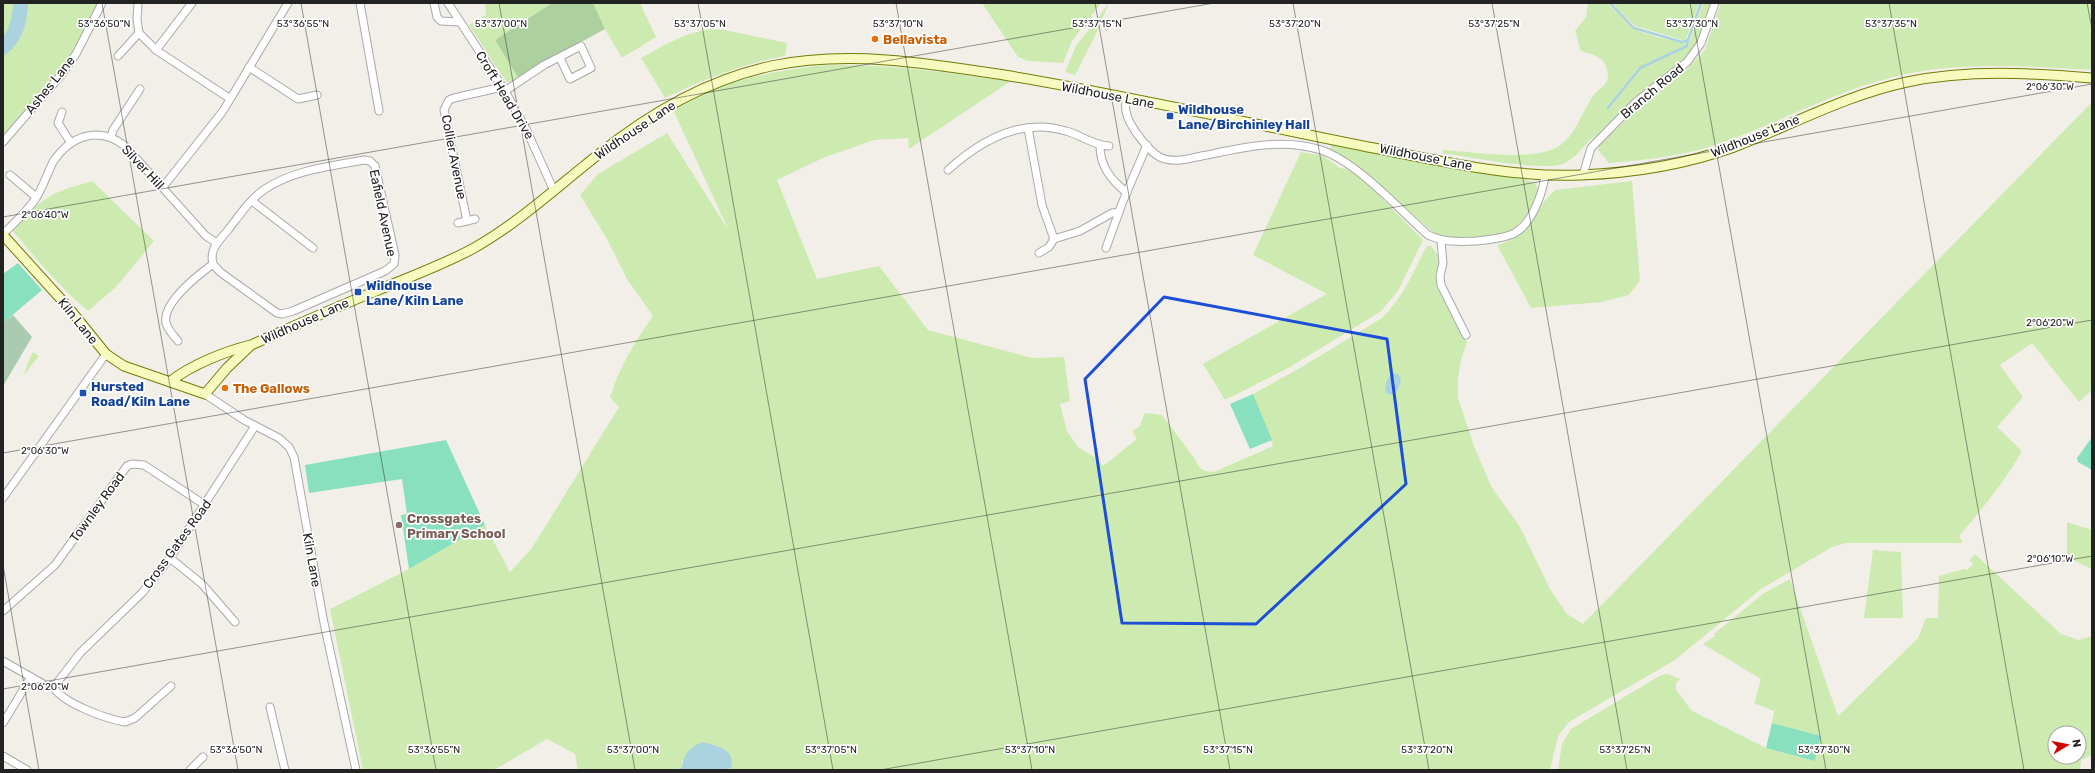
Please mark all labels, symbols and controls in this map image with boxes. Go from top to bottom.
text: 53°36'50"N [78,18,130,30]
text: 53°36'55"N [277,18,329,30]
text: 53°37'00"N [475,18,527,30]
text: 53°37'05"N [674,18,726,30]
text: 53°37'10"N [873,18,923,30]
text: 53°37'15"N [1072,18,1122,30]
text: 53°37'20"N [1269,18,1321,30]
text: 53°37'25"N [1468,18,1520,30]
text: 53°37'30"N [1666,18,1718,30]
text: 53°37'35"N [1865,18,1917,30]
place label: Bellavista [883,32,947,47]
marker: Bellavista [870,34,880,44]
street label: Croft Head Drive [473,48,537,142]
street label: Ashes Lane [22,53,78,117]
street label: Branch Road [1617,60,1687,122]
street label: Wildhouse Lane [1060,79,1156,111]
text: 2°06'30"W [2026,81,2074,93]
street label: Wildhouse Lane [592,97,678,163]
place label: Wildhouse Lane/Birchinley Hall [1178,102,1310,132]
marker: Wildhouse Lane/Birchinley Hall [1165,111,1175,121]
street label: Wildhouse Lane [1708,111,1802,161]
street label: Collier Avenue [438,113,470,201]
street label: Wildhouse Lane [1378,141,1474,173]
street label: Silver Hill [119,142,167,192]
street label: Eafield Avenue [366,168,400,258]
text: 2°06'40"W [21,209,69,221]
place label: Wildhouse Lane/Kiln Lane [366,278,464,308]
marker: Wildhouse Lane/Kiln Lane [353,287,363,297]
street label: Kiln Lane [55,295,101,347]
street label: Wildhouse Lane [259,295,351,347]
text: 2°06'20"W [2026,317,2074,329]
place label: Hursted Road/Kiln Lane [91,379,190,409]
place label: The Gallows [233,381,310,396]
marker: The Gallows [220,383,230,393]
marker: Hursted Road/Kiln Lane [78,388,88,398]
text: 2°06'30"W [21,445,69,457]
street label: Townley Road [67,469,127,545]
street label: Cross Gates Road [140,497,214,591]
place label: Crossgates Primary School [407,511,505,541]
marker: Crossgates Primary School [394,520,404,530]
street label: Kiln Lane [300,532,324,588]
text: 2°06'10"W [2027,553,2073,565]
text: 2°06'20"W [21,681,69,693]
north arrow [2047,725,2087,765]
text: N [2069,738,2083,748]
text: 53°36'50"N [210,744,262,756]
text: 53°36'55"N [408,744,460,756]
text: 53°37'00"N [607,744,659,756]
text: 53°37'05"N [805,744,857,756]
text: 53°37'10"N [1005,744,1055,756]
text: 53°37'15"N [1203,744,1253,756]
text: 53°37'20"N [1401,744,1453,756]
text: 53°37'25"N [1599,744,1651,756]
text: 53°37'30"N [1798,744,1850,756]

